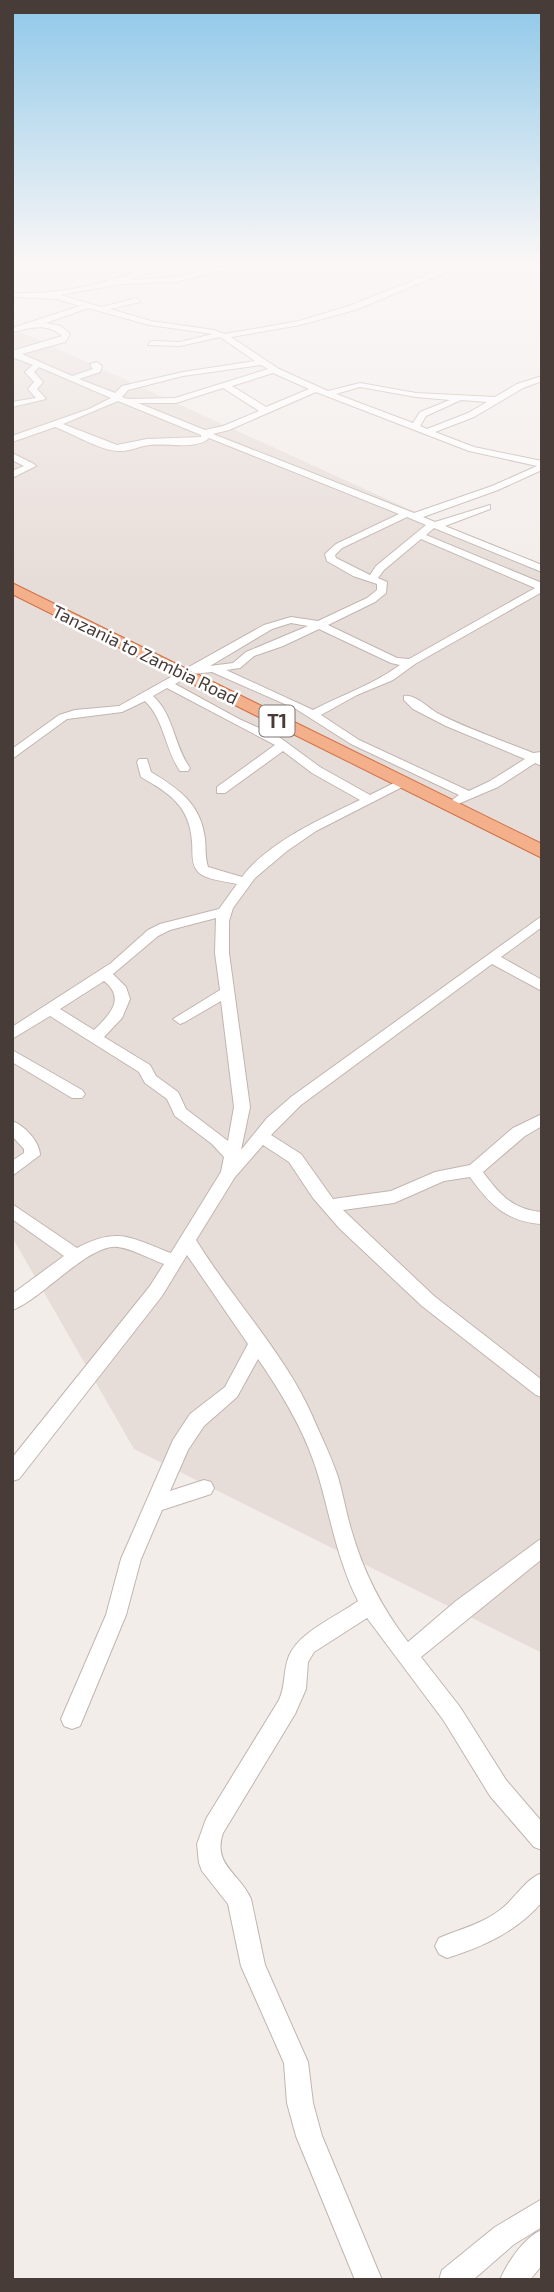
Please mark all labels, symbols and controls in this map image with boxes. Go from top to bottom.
street label: Tanzania to Zambia Road [49,600,242,709]
road number: T1 [260,706,294,736]

